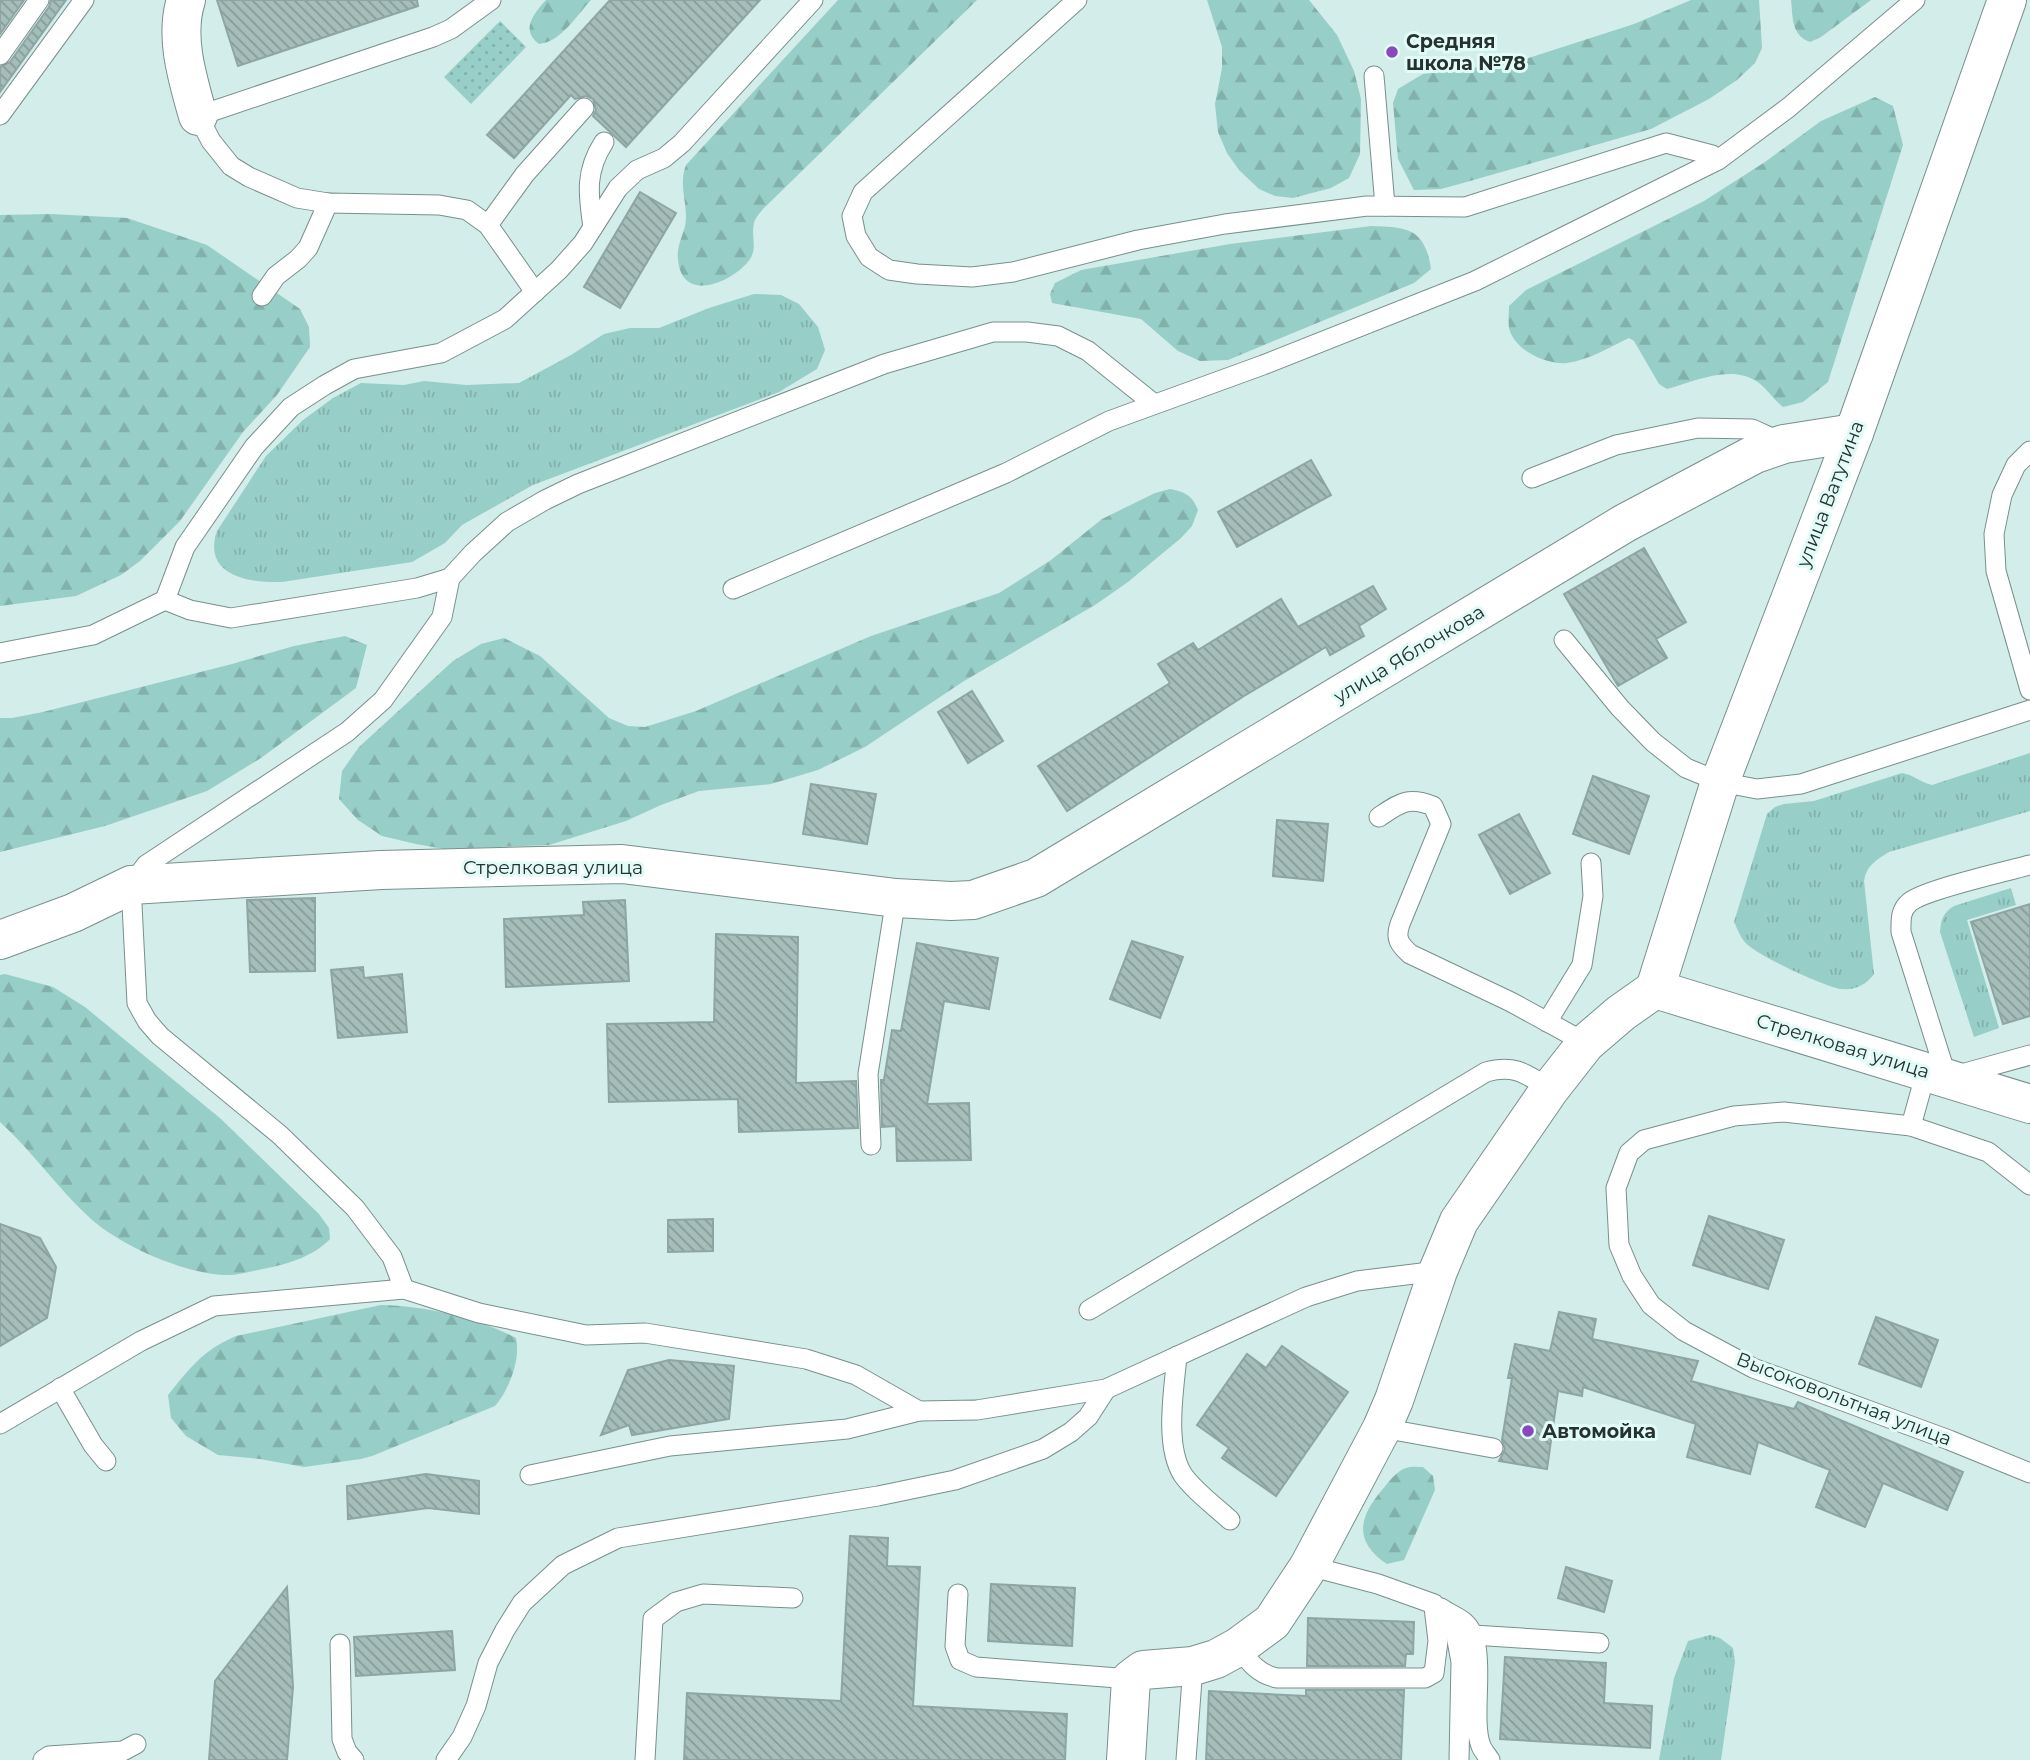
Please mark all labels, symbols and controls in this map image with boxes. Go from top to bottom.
place label: Средняя школа №78 [1406,30,1526,75]
marker: Средняя школа №78 [1384,44,1400,60]
street label: улица Ватутина [1791,417,1869,571]
street label: улица Яблочкова [1329,600,1488,709]
street label: Стрелковая улица [463,856,643,879]
street label: Стрелковая улица [1754,1009,1932,1083]
street label: Высоковольтная улица [1733,1347,1955,1451]
place label: Автомойка [1542,1420,1656,1443]
marker: Автомойка [1520,1423,1536,1439]

